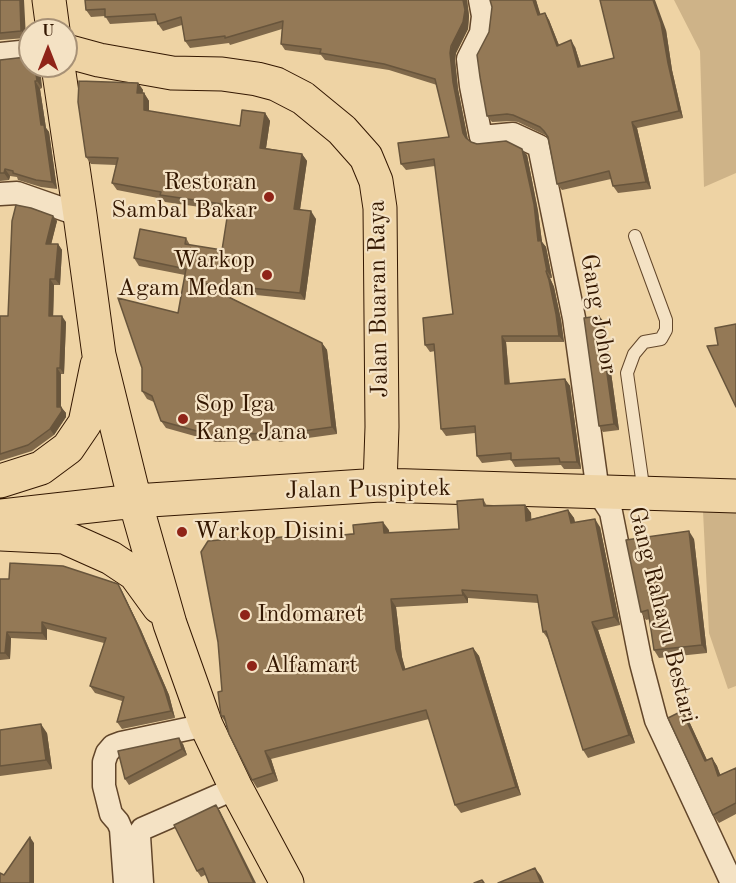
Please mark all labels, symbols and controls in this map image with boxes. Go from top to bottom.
north arrow [18,18,78,78]
text: U [42,24,54,40]
place label: Restoran Sambal Bakar [111,169,257,225]
marker: Restoran Sambal Bakar [262,190,276,204]
street label: Jalan Buaran Raya [363,200,395,398]
place label: Warkop Agam Medan [118,247,255,303]
street label: Gang Johor [573,252,623,376]
marker: Warkop Agam Medan [260,268,274,282]
place label: Sop Iga Kang Jana [195,391,307,447]
marker: Sop Iga Kang Jana [176,412,190,426]
street label: Jalan Puspiptek [285,474,451,506]
street label: Gang Rahayu Bestari [621,504,703,726]
place label: Warkop Disini [194,518,344,546]
marker: Warkop Disini [175,525,189,539]
place label: Indomaret [257,601,364,629]
marker: Indomaret [238,608,252,622]
place label: Alfamart [264,652,358,680]
marker: Alfamart [245,659,259,673]

